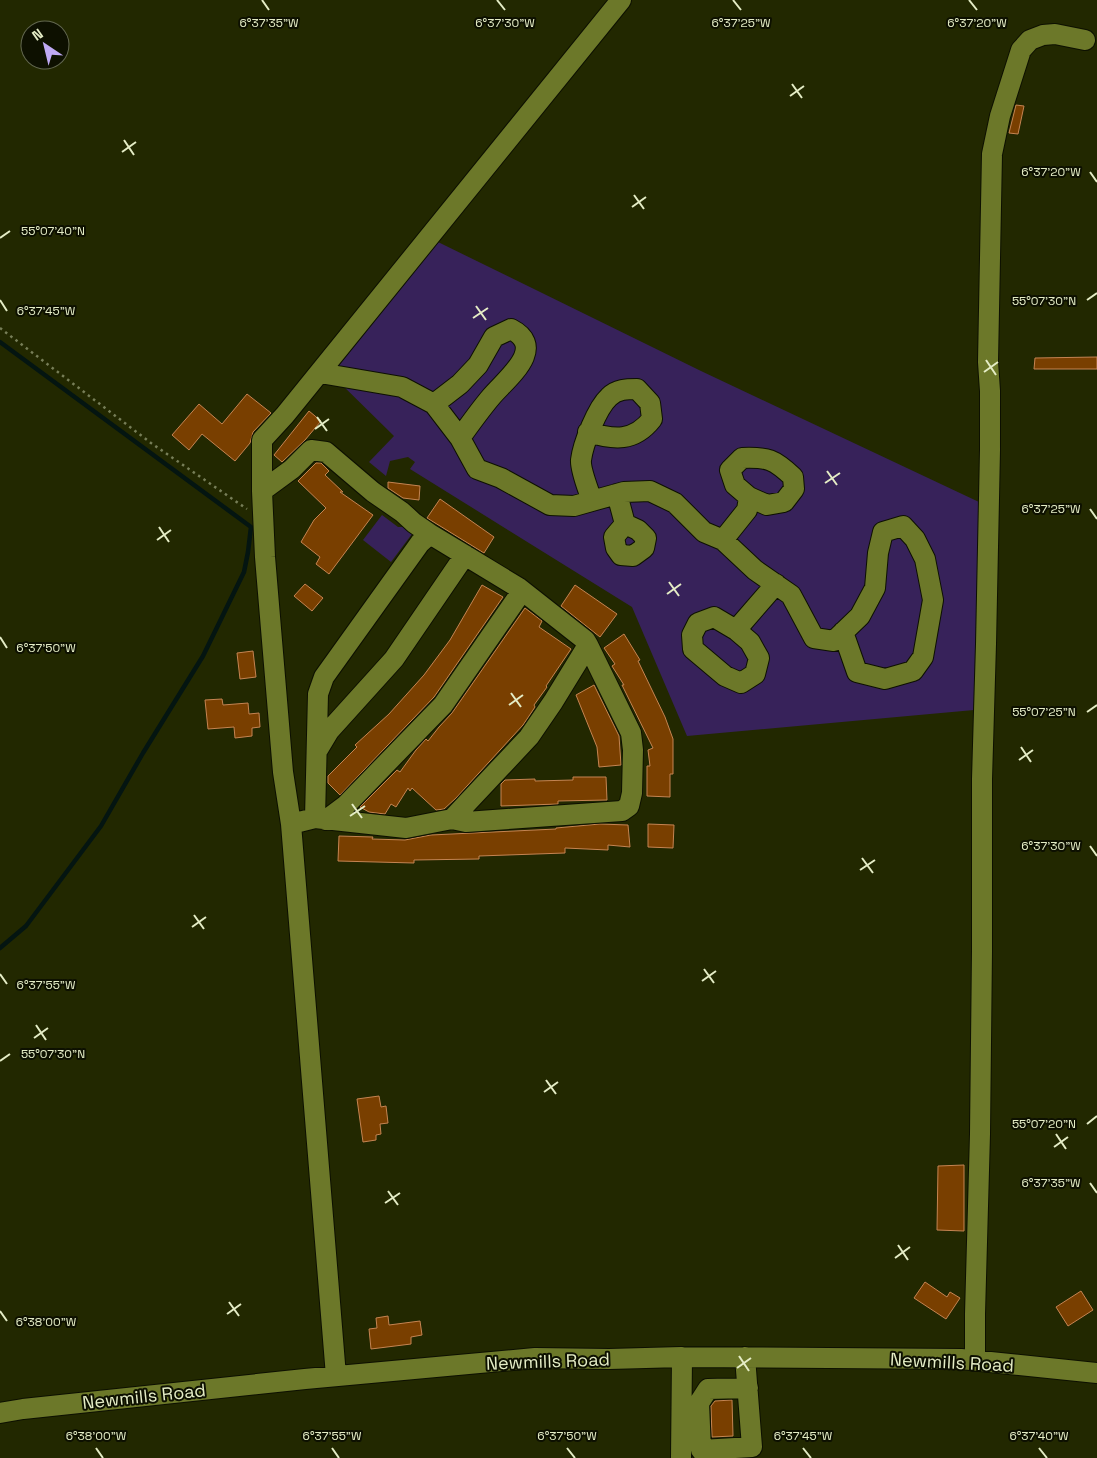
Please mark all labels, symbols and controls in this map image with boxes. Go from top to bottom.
text: 6°37'35"W [240,15,299,31]
text: 6°37'30"W [475,15,535,31]
text: 6°37'25"W [712,15,771,31]
text: 6°37'20"W [947,15,1007,31]
north arrow [20,20,70,70]
text: N [29,24,47,44]
text: 6°37'20"W [1021,164,1081,180]
text: 55°07'40"N [21,223,85,239]
text: 55°07'30"N [1012,293,1076,309]
text: 6°37'45"W [17,303,76,319]
text: 6°37'25"W [1022,501,1081,517]
text: 6°37'50"W [16,640,76,656]
text: 55°07'25"N [1012,704,1076,720]
text: 6°37'30"W [1021,838,1081,854]
text: 6°37'55"W [17,977,76,993]
text: 55°07'30"N [21,1046,85,1062]
text: 55°07'20"N [1012,1116,1076,1132]
text: 6°37'35"W [1022,1175,1081,1191]
text: 6°38'00"W [16,1314,77,1330]
street label: Newmills Road [486,1347,610,1375]
street label: Newmills Road [890,1347,1014,1377]
street label: Newmills Road [81,1378,207,1414]
text: 6°38'00"W [66,1428,127,1444]
text: 6°37'55"W [303,1428,362,1444]
text: 6°37'50"W [537,1428,597,1444]
text: 6°37'45"W [774,1428,833,1444]
text: 6°37'40"W [1009,1428,1069,1444]

